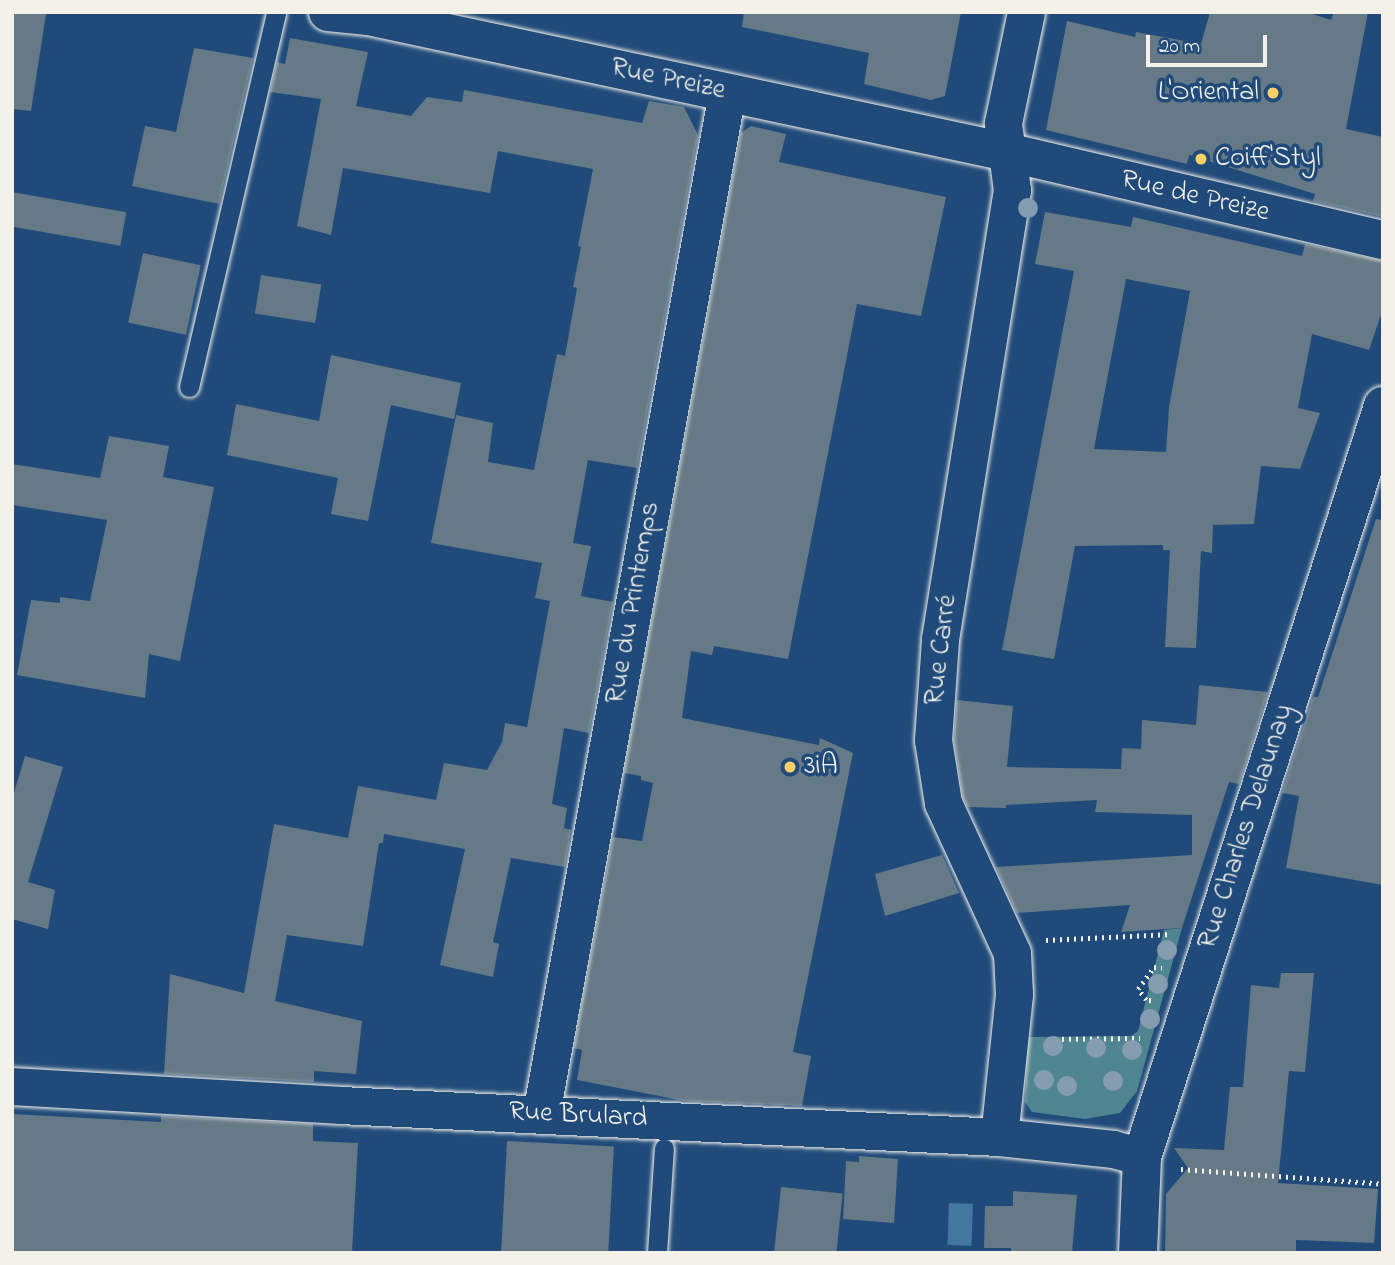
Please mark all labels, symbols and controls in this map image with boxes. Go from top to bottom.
scale bar [1150,21,1271,65]
text: 20 m [1159,32,1200,62]
street label: Rue Preize [608,52,728,108]
place label: L'Oriental [1158,76,1259,110]
marker: L'Oriental [1265,85,1281,101]
place label: Coiff'Styl [1215,142,1321,176]
marker: Coiff'Styl [1193,151,1209,167]
street label: Rue de Preize [1118,164,1272,230]
street label: Rue du Printemps [600,499,668,707]
street label: Rue Carré [919,593,965,707]
street label: Rue Charles Delaunay [1192,700,1302,954]
place label: 3iA [804,750,838,784]
marker: 3iA [782,759,798,775]
street label: Rue Brulard [508,1096,648,1136]

